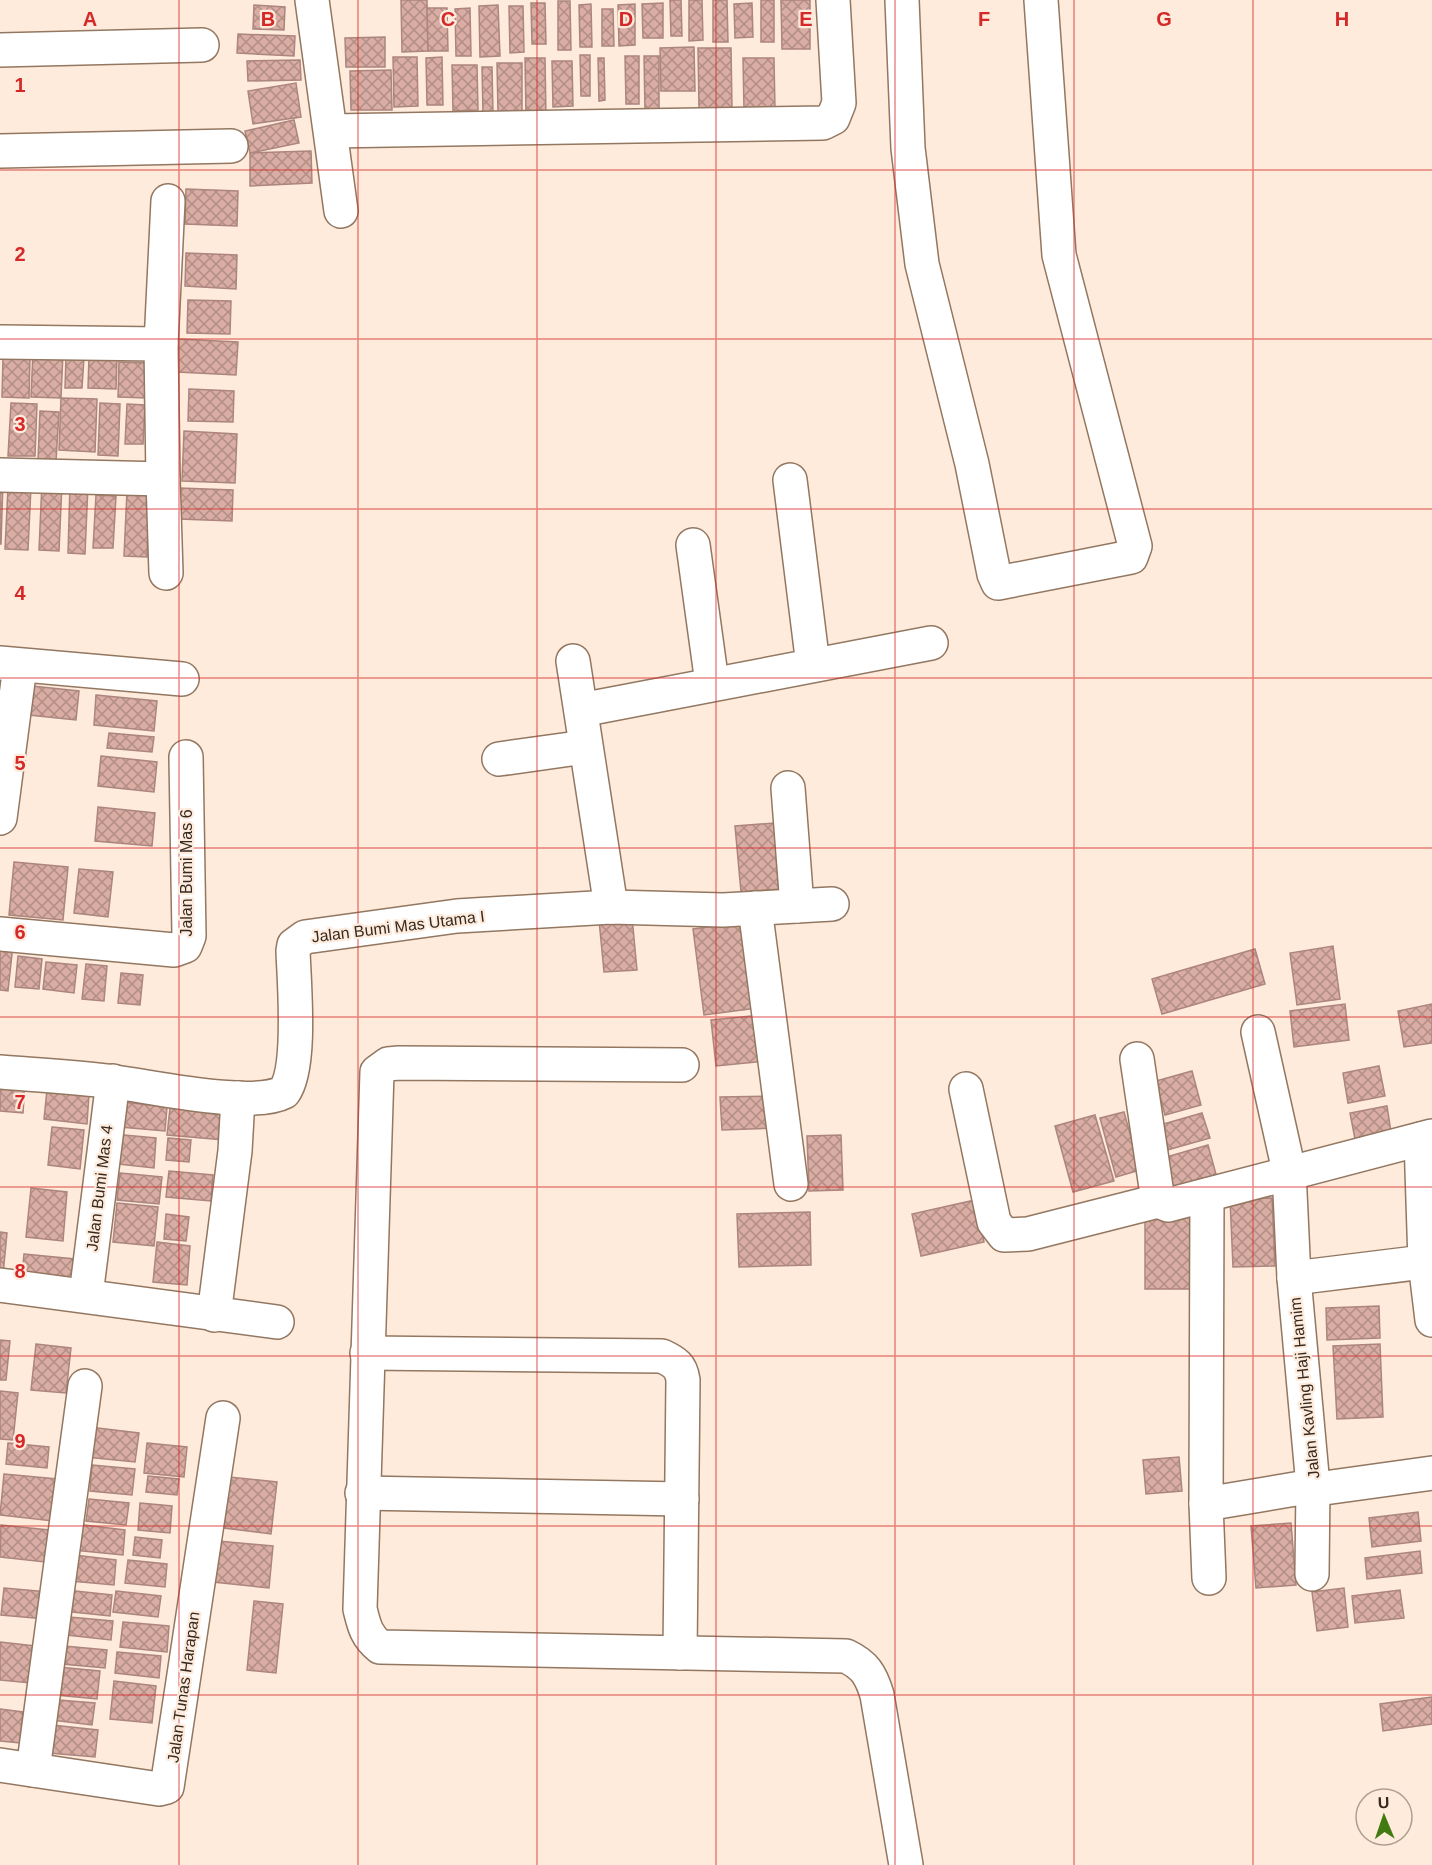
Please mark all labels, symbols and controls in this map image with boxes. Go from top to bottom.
text: A [83,8,97,30]
text: B [261,8,275,30]
text: C [441,8,455,30]
text: D [619,8,633,30]
text: E [799,8,813,30]
text: F [978,8,990,30]
text: G [1156,8,1172,30]
text: H [1335,8,1349,30]
text: 1 [14,74,26,96]
text: 2 [14,243,26,265]
text: 3 [14,413,26,435]
text: 4 [14,582,26,604]
text: 5 [14,752,26,774]
street label: Jalan Bumi Mas 6 [178,809,195,937]
street label: Jalan Bumi Mas Utama I [311,907,486,946]
text: 6 [14,921,26,943]
text: 7 [14,1091,26,1113]
street label: Jalan Bumi Mas 4 [83,1124,116,1252]
text: 8 [14,1260,26,1282]
street label: Jalan Kavling Haji Hamim [1287,1296,1322,1479]
text: 9 [14,1430,26,1452]
street label: Jalan Tunas Harapan [164,1611,202,1764]
north arrow [1354,1787,1414,1847]
text: U [1377,1794,1390,1811]

